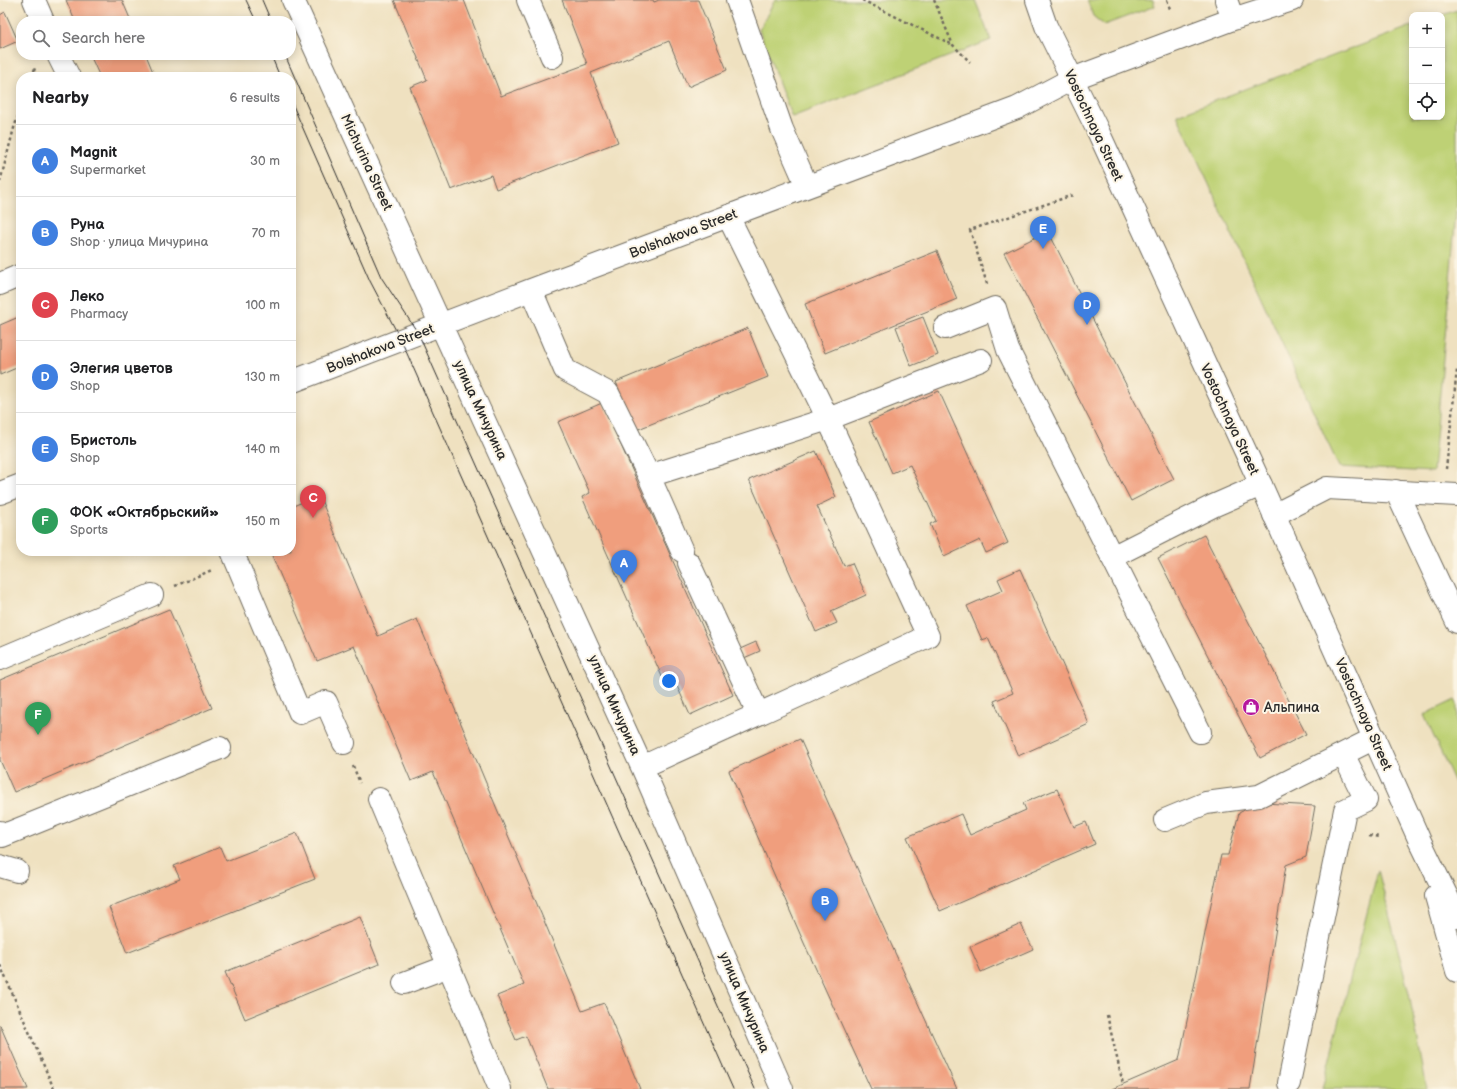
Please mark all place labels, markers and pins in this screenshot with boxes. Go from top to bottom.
pin: E [1030,216,1056,249]
pin: D [1074,292,1100,325]
pin: C [300,485,326,518]
pin: A [611,550,637,583]
shop icon: Альпина [1241,697,1261,717]
place label: Альпина [1263,699,1320,716]
pin: F [25,702,51,735]
pin: B [812,888,838,921]

